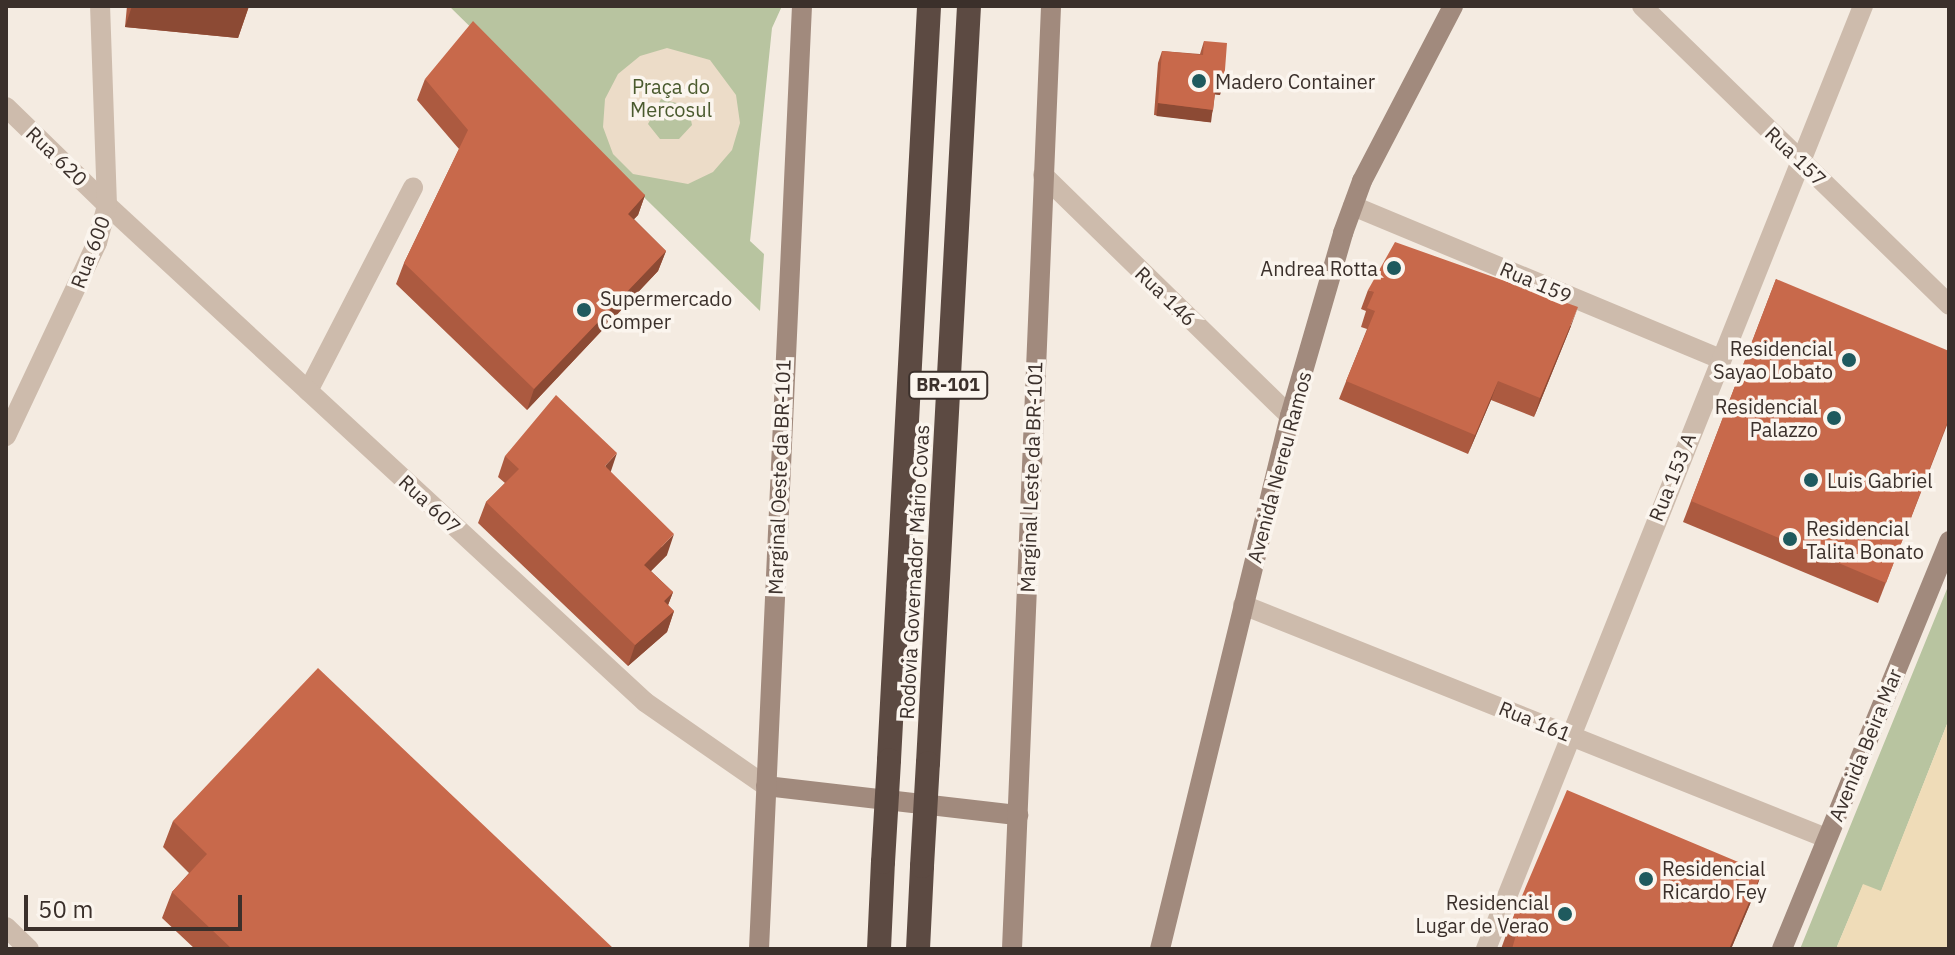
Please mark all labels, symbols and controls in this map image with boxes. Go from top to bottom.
place label: Madero Container [1215,69,1375,93]
marker: Madero Container [1190,72,1208,90]
park label: Praça do Mercosul [630,74,712,121]
street label: Rua 620 [21,121,93,191]
street label: Rua 157 [1760,121,1832,191]
street label: Rua 600 [65,212,115,292]
place label: Andrea Rotta [1260,256,1378,280]
street label: Rua 159 [1497,256,1575,308]
marker: Andrea Rotta [1385,259,1403,277]
street label: Rua 146 [1130,261,1202,331]
place label: Supermercado Comper [600,286,732,333]
marker: Supermercado Comper [575,301,593,319]
place label: Residencial Sayao Lobato [1713,336,1833,383]
marker: Residencial Sayao Lobato [1840,351,1858,369]
street label: Marginal Oeste da BR-101 [763,359,795,595]
street label: Marginal Leste da BR-101 [1015,361,1047,593]
street label: Avenida Nereu Ramos [1242,368,1316,566]
road number: BR-101 [908,371,988,399]
place label: Residencial Palazzo [1715,394,1818,441]
marker: Residencial Palazzo [1825,409,1843,427]
street label: Rodovia Governador Mário Covas [894,424,934,720]
street label: Rua 153 A [1643,429,1701,525]
place label: Luis Gabriel [1827,468,1933,492]
street label: Rua 607 [394,469,466,539]
marker: Luis Gabriel [1802,471,1820,489]
place label: Residencial Talita Bonato [1806,516,1924,563]
marker: Residencial Talita Bonato [1781,530,1799,548]
street label: Avenida Beira Mar [1823,665,1907,825]
street label: Rua 161 [1495,696,1575,746]
place label: Residencial Ricardo Fey [1662,856,1767,903]
marker: Residencial Ricardo Fey [1637,870,1655,888]
scale bar [28,879,246,929]
place label: Residencial Lugar de Verao [1416,890,1549,937]
text: 50 m [38,893,93,925]
marker: Residencial Lugar de Verao [1556,905,1574,923]

